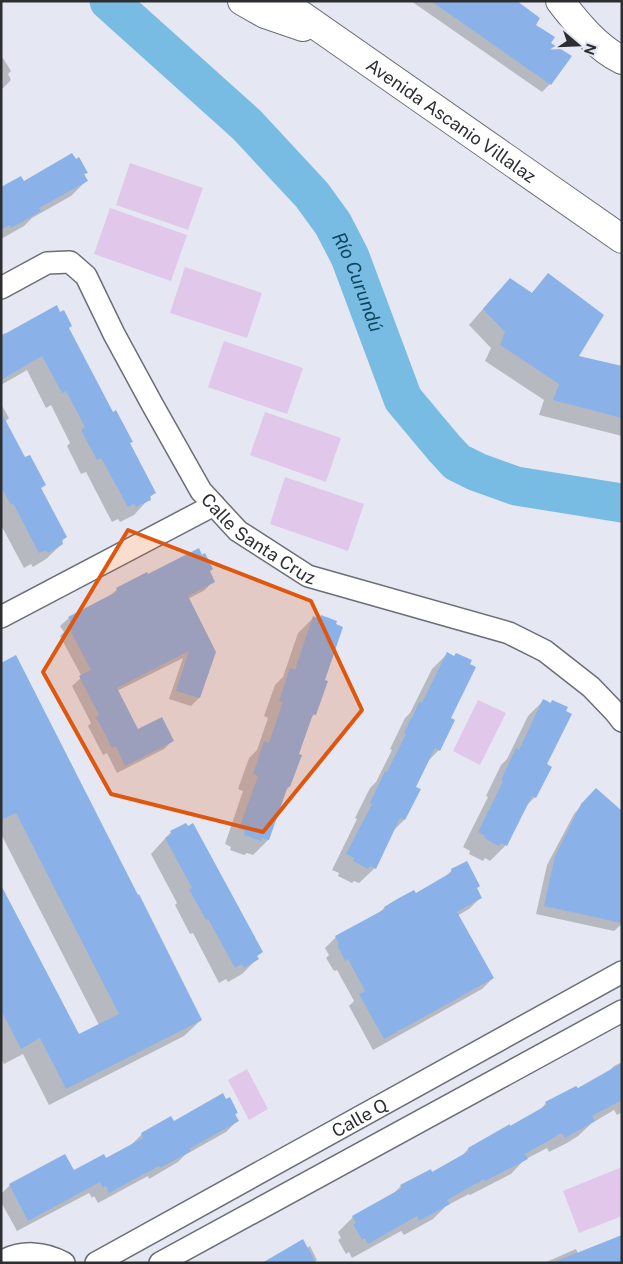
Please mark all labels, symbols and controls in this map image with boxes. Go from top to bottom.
north arrow [553,20,603,70]
text: N [581,41,600,57]
street label: Avenida Ascanio Villalaz [363,54,540,186]
water label: Río Curundú [328,228,388,335]
street label: Calle Santa Cruz [197,488,318,588]
street label: Calle Q [328,1093,391,1141]

